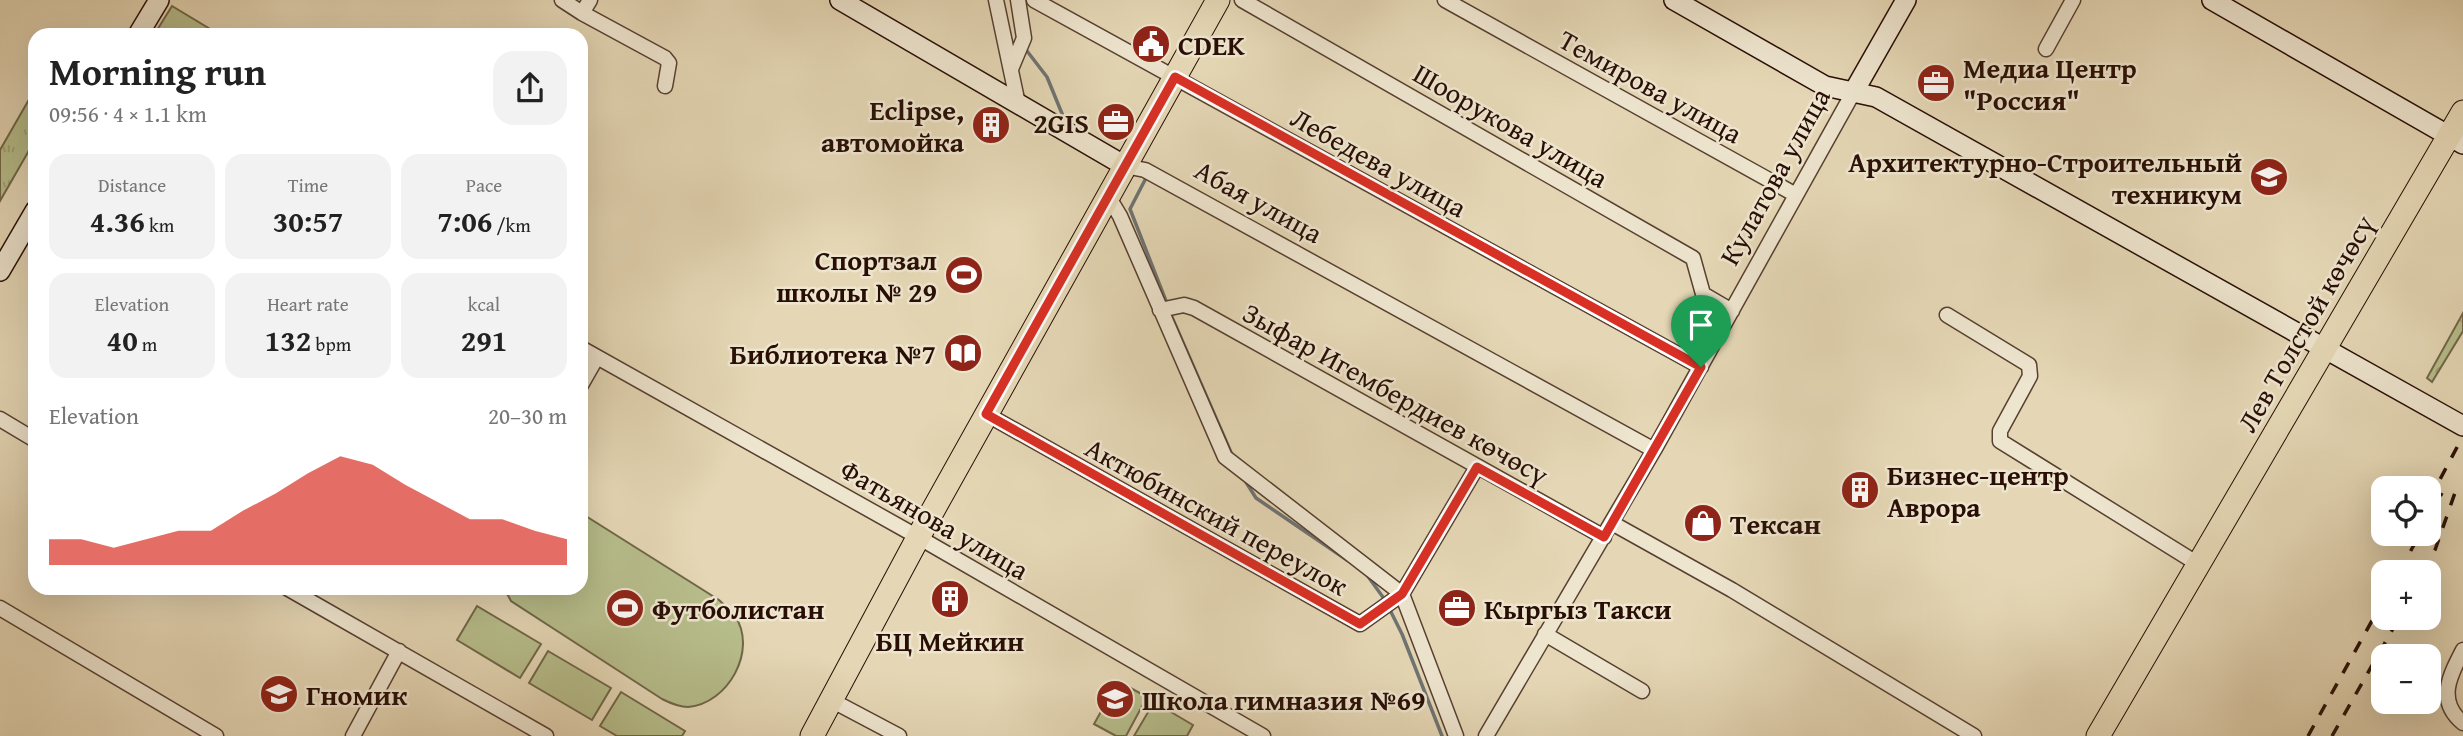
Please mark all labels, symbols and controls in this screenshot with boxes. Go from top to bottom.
street label: Темирова улица [1552,19,1751,154]
public building icon: CDEK [1130,23,1172,65]
place label: CDEK [1178,24,1245,65]
text: Morning run [49,43,266,99]
place label: Медиа Центр "Россия" [1963,47,2137,120]
button: share [493,51,567,125]
street label: Шоорукова улица [1406,52,1617,198]
office icon: Медиа Центр "Россия" [1915,62,1957,104]
street label: Кулатова улица [1708,79,1840,272]
place label: Eclipse, автомойка [821,89,965,162]
text: 09:56 · 4 × 1.1 km [49,97,207,130]
street label: Лебедева улица [1284,97,1475,228]
office icon: 2GIS [1095,101,1137,143]
place label: 2GIS [1033,102,1089,143]
building icon: Eclipse, автомойка [970,104,1012,146]
place label: Архитектурно-Строительный техникум [1848,141,2242,214]
street label: Абая улица [1188,149,1331,253]
school or university icon: Архитектурно-Строительный техникум [2248,156,2290,198]
text: Distance [98,171,166,199]
text: Time [288,171,328,199]
text: Pace [466,171,502,199]
text: 4.36 [90,199,145,243]
text: 30:57 [273,199,343,243]
text: 7:06 [437,199,492,243]
street label: Лев Толстой көчөсү [2226,207,2384,439]
text: km [145,211,174,239]
text: /km [492,211,531,239]
place label: Спортзал школы № 29 [776,239,937,312]
sports icon: Спортзал школы № 29 [943,254,985,296]
text: Elevation [95,290,169,318]
text: Heart rate [267,290,349,318]
text: kcal [468,290,500,318]
street label: Зыфар Игембердиев көчөсү [1236,292,1557,494]
pin [1671,295,1731,367]
icon: arrive [1682,306,1720,344]
text: 40 [107,318,138,362]
text: 132 [265,318,311,362]
text: 291 [461,318,507,362]
text: m [138,330,157,358]
text: bpm [311,330,351,358]
library icon: Библиотека №7 [942,332,984,374]
place label: Библиотека №7 [730,333,936,374]
text: Elevation [49,399,139,432]
text: 20–30 m [488,399,567,432]
street label: Актюбинский переулок [1078,427,1356,606]
street label: Фатьянова улица [833,448,1037,590]
place label: Бизнес-центр Аврора [1887,454,2069,527]
building icon: Бизнес-центр Аврора [1839,469,1881,511]
map controls [2371,476,2441,714]
button: locate [2371,476,2441,546]
shop icon: Тексан [1682,502,1724,544]
place label: Тексан [1730,503,1821,544]
button: + [2371,560,2441,630]
building icon: БЦ Мейкин [929,578,971,620]
sports icon: Футболистан [604,587,646,629]
office icon: Кыргыз Такси [1436,587,1478,629]
place label: Футболистан [652,588,824,629]
place label: Кыргыз Такси [1484,588,1671,629]
place label: БЦ Мейкин [876,620,1024,661]
button: − [2371,644,2441,714]
school or university icon: Гномик [258,673,300,715]
place label: Гномик [306,674,408,715]
school or university icon: Школа гимназия №69 [1094,678,1136,720]
place label: Школа гимназия №69 [1142,679,1426,720]

